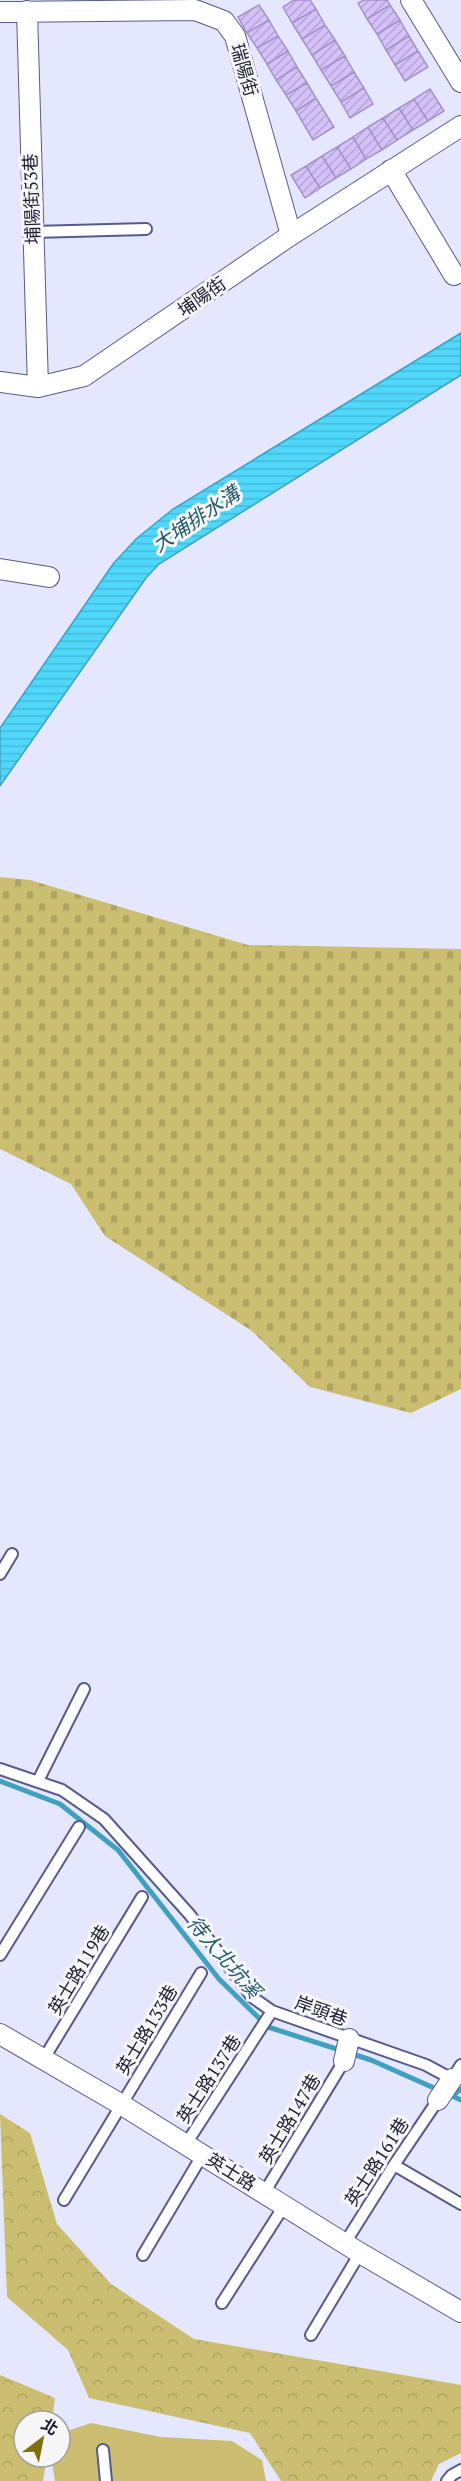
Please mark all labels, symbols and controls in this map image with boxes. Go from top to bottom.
street label: 瑞陽街 [226,40,264,99]
street label: 埔陽街53巷 [17,153,45,245]
street label: 埔陽街 [172,271,230,321]
water label: 大埔排水溝 [147,478,247,558]
water label: 待人北坑溪 [181,1910,269,2006]
street label: 英士路119巷 [42,1920,114,2019]
street label: 英士路133巷 [110,1980,182,2079]
street label: 岸頭巷 [292,1990,351,2031]
street label: 英士路137巷 [171,2030,246,2127]
street label: 英士路147巷 [253,2069,325,2168]
street label: 英士路161巷 [339,2113,414,2210]
street label: 英士路 [202,2147,261,2196]
north arrow [12,2409,72,2469]
text: 北 [37,2413,63,2440]

